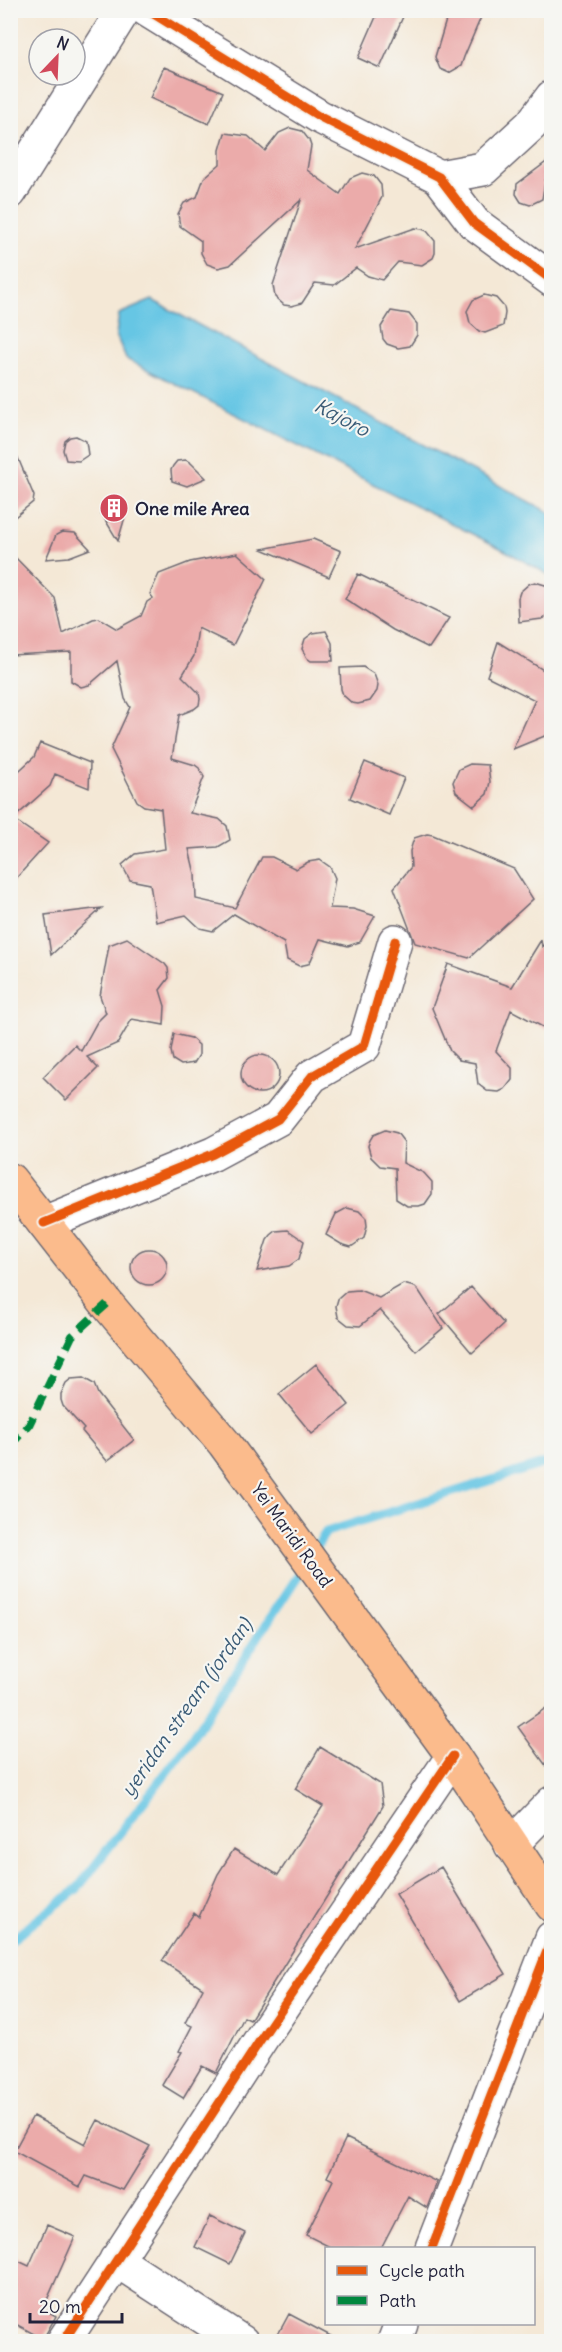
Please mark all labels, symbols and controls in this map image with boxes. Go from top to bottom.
north arrow [27,27,87,87]
text: N [54,32,72,55]
water label: Kajoro [310,392,375,443]
building icon: One mile Area [98,492,130,524]
place label: One mile Area [135,497,250,520]
street label: Yei Maridi Road [246,1478,338,1592]
water label: yeridan stream (jordan) [115,1612,258,1801]
legend [325,2247,535,2325]
text: Cycle path [379,2259,465,2282]
scale bar [30,2286,122,2324]
text: Path [379,2289,416,2312]
text: 20 m [39,2295,81,2318]

